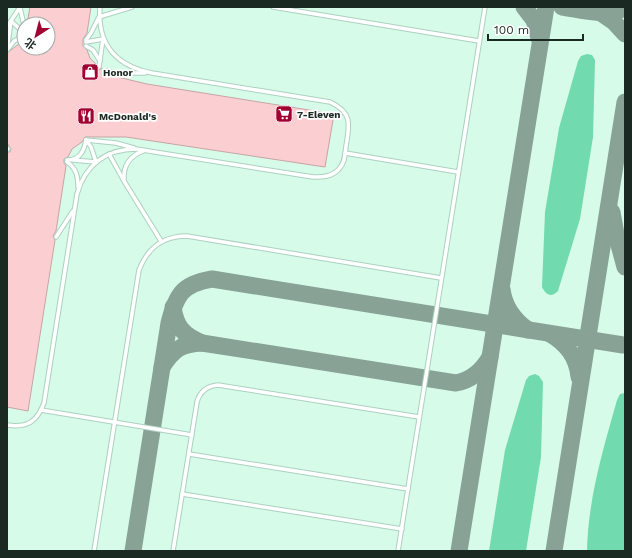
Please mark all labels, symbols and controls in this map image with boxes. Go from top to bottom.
north arrow [16,16,56,56]
scale bar [488,16,583,42]
text: 100 m [494,23,529,37]
text: 北 [22,35,39,52]
shop icon: Honor [80,62,100,82]
place label: Honor [103,67,134,78]
supermarket icon: 7-Eleven [274,104,294,124]
restaurant icon: McDonald's [76,106,96,126]
place label: 7-Eleven [297,109,341,120]
place label: McDonald's [99,111,157,122]

